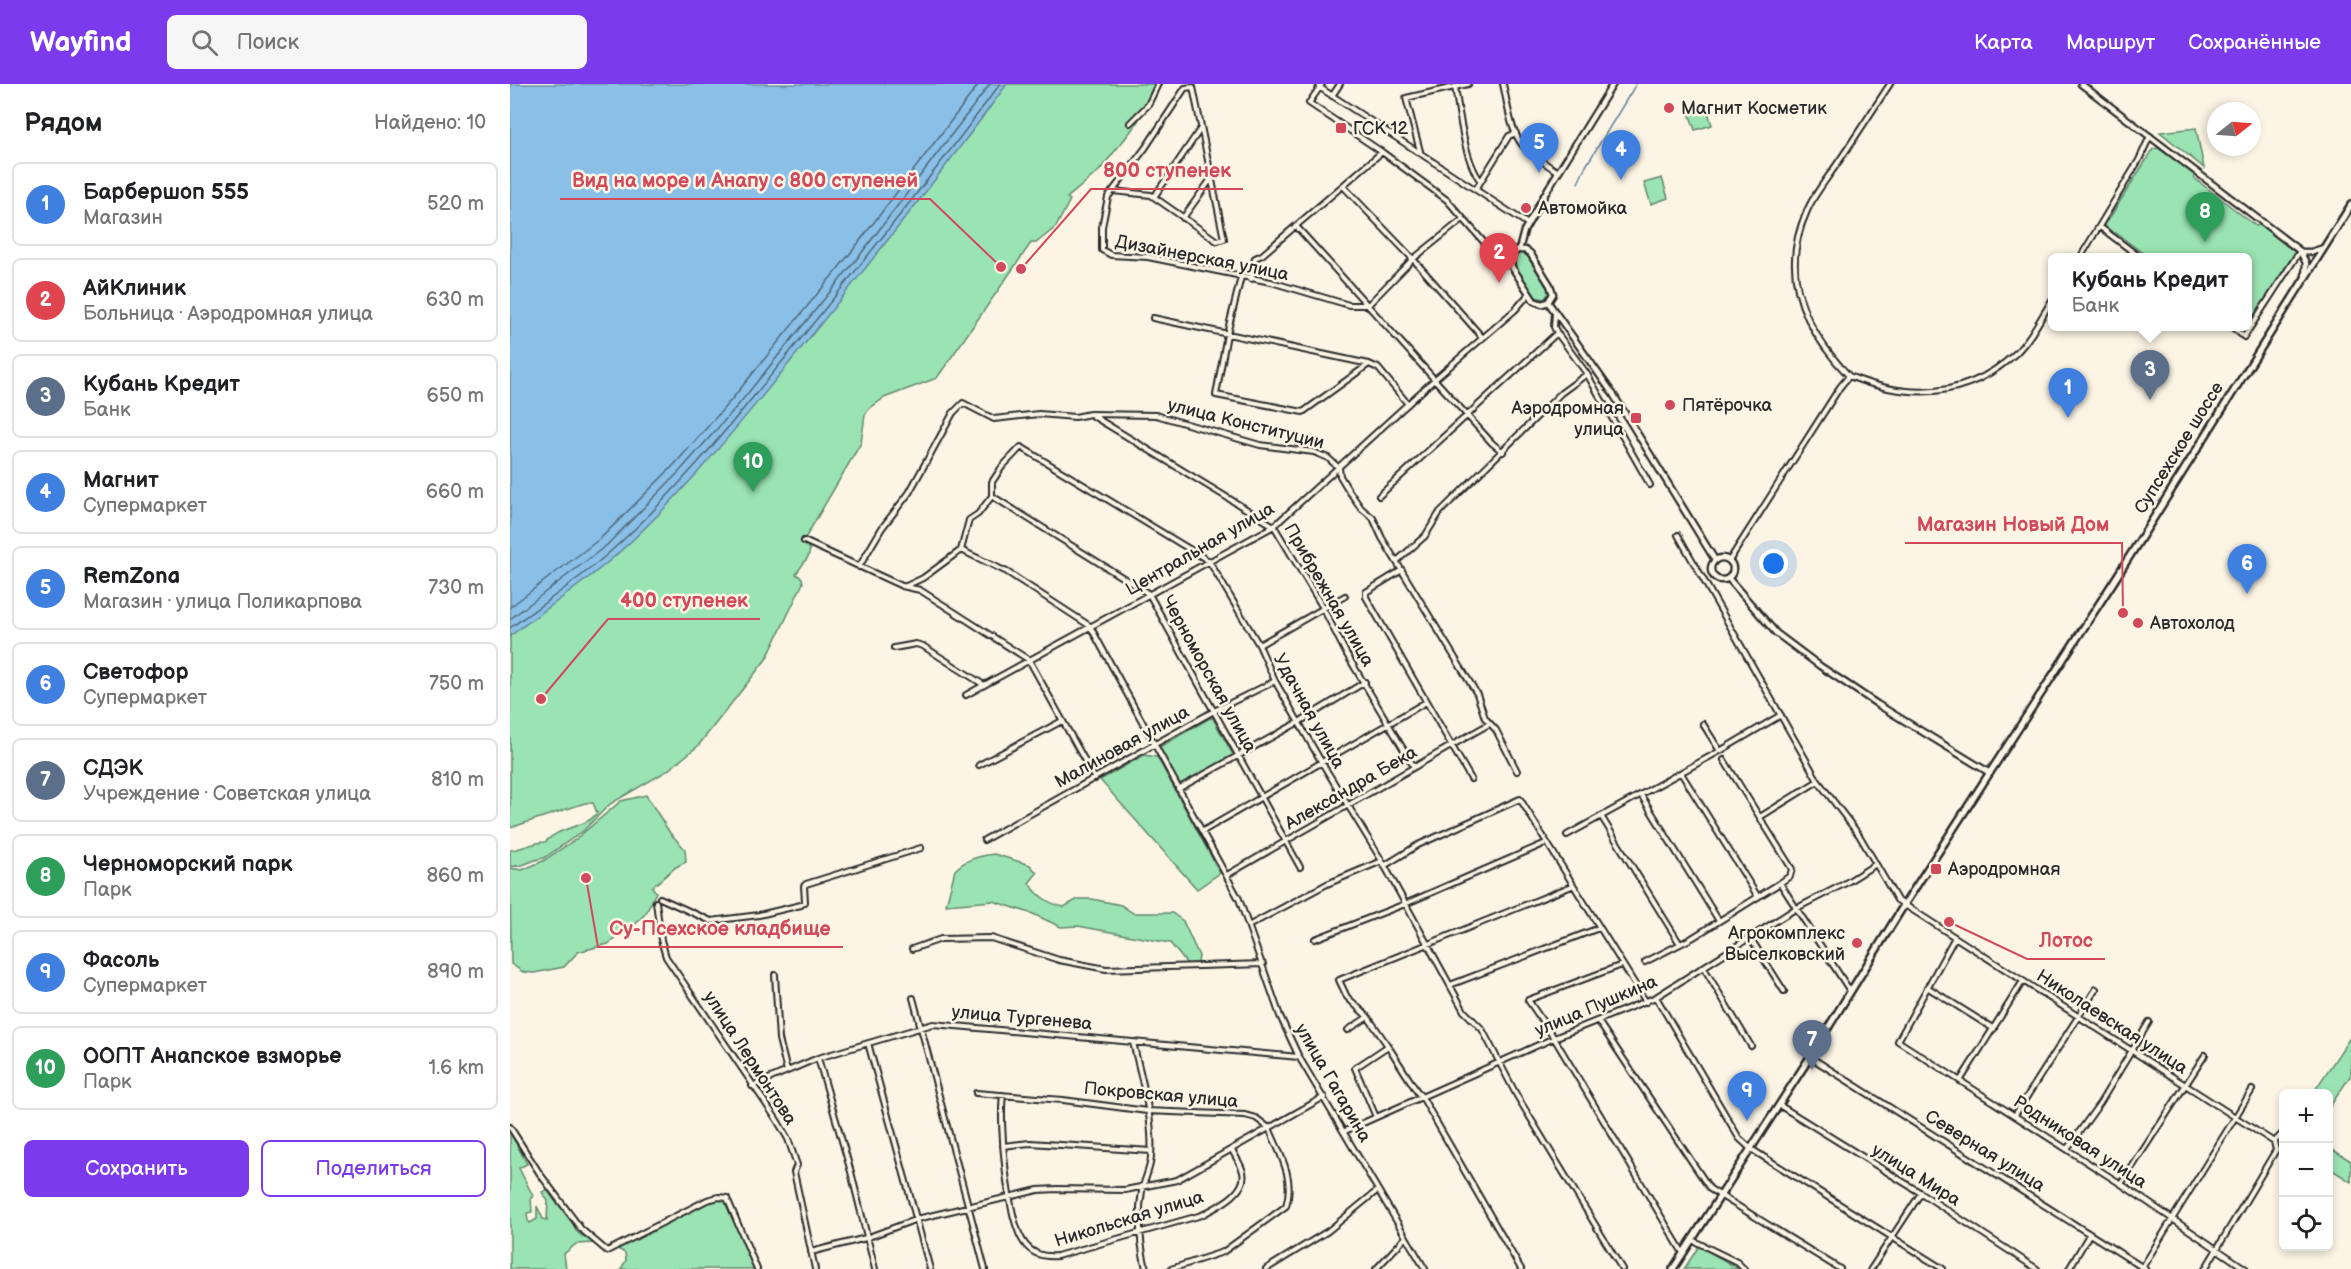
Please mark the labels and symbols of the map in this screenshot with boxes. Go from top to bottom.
place label: Магнит Косметик [1681,98,1827,119]
marker: Магнит Косметик [1662,101,1676,115]
north arrow [2207,102,2261,156]
place label: ГСК 12 [1353,118,1409,139]
marker: ГСК 12 [1334,121,1348,135]
pin: 5 [1520,124,1558,173]
pin: 4 [1602,130,1640,180]
callout: 800 ступенек [1091,151,1243,189]
text: 800 ступенек [1103,159,1231,183]
callout: Вид на море и Анапу с 800 ступеней [560,161,930,199]
text: Вид на море и Анапу с 800 ступеней [572,169,918,193]
pin: 8 [2186,192,2224,242]
place label: Автомойка [1537,198,1628,219]
marker: Автомойка [1519,201,1533,215]
street label: Дизайнерская улица [1114,231,1291,285]
pin: 2 [1480,234,1518,283]
pin: 3 [2130,350,2170,400]
pin: 1 [2048,368,2088,418]
street label: Супсехское шоссе [2130,378,2228,518]
street label: улица Конституции [1166,394,1326,454]
place label: Пятёрочка [1682,395,1773,416]
place label: Аэродромная улица [1511,398,1624,440]
marker: Пятёрочка [1663,398,1677,412]
marker: Аэродромная улица [1629,411,1643,425]
pin: 10 [734,442,772,492]
street label: Центральная улица [1122,498,1278,600]
callout: Магазин Новый Дом [1905,505,2122,543]
text: Магазин Новый Дом [1917,513,2109,537]
street label: Прибрежная улица [1279,520,1379,671]
pin: 6 [2228,544,2266,594]
your location [1759,549,1788,578]
callout: 400 ступенек [608,581,760,619]
text: 400 ступенек [620,589,748,613]
street label: Черноморская улица [1157,592,1261,757]
place label: Автохолод [2149,613,2235,634]
marker: Автохолод [2131,616,2145,630]
street label: Удачная улица [1269,650,1349,772]
street label: Малиновая улица [1051,701,1193,793]
street label: Александра Бека [1280,741,1421,835]
place label: Аэродромная [1947,859,2060,880]
marker: Аэродромная [1929,862,1943,876]
callout: Су-Псехское кладбище [598,909,843,947]
text: Су-Псехское кладбище [609,917,831,941]
callout: Лотос [2027,921,2105,959]
place label: Агрокомплекс Выселковский [1725,923,1845,965]
text: Лотос [2038,929,2093,953]
marker: Агрокомплекс Выселковский [1850,936,1864,950]
street label: Николаевская улица [2033,965,2192,1079]
street label: улица Пушкина [1532,971,1661,1041]
street label: улица Лермонтова [699,987,801,1129]
street label: улица Тургенева [951,1001,1093,1035]
street label: улица Гагарина [1291,1020,1376,1146]
pin: 7 [1792,1020,1832,1070]
pin: 9 [1728,1072,1766,1121]
street label: Покровская улица [1083,1078,1239,1112]
street label: Родниковая улица [2009,1091,2151,1193]
street label: Северная улица [1921,1106,2049,1196]
street label: улица Мира [1868,1139,1964,1211]
street label: Никольская улица [1052,1186,1206,1252]

